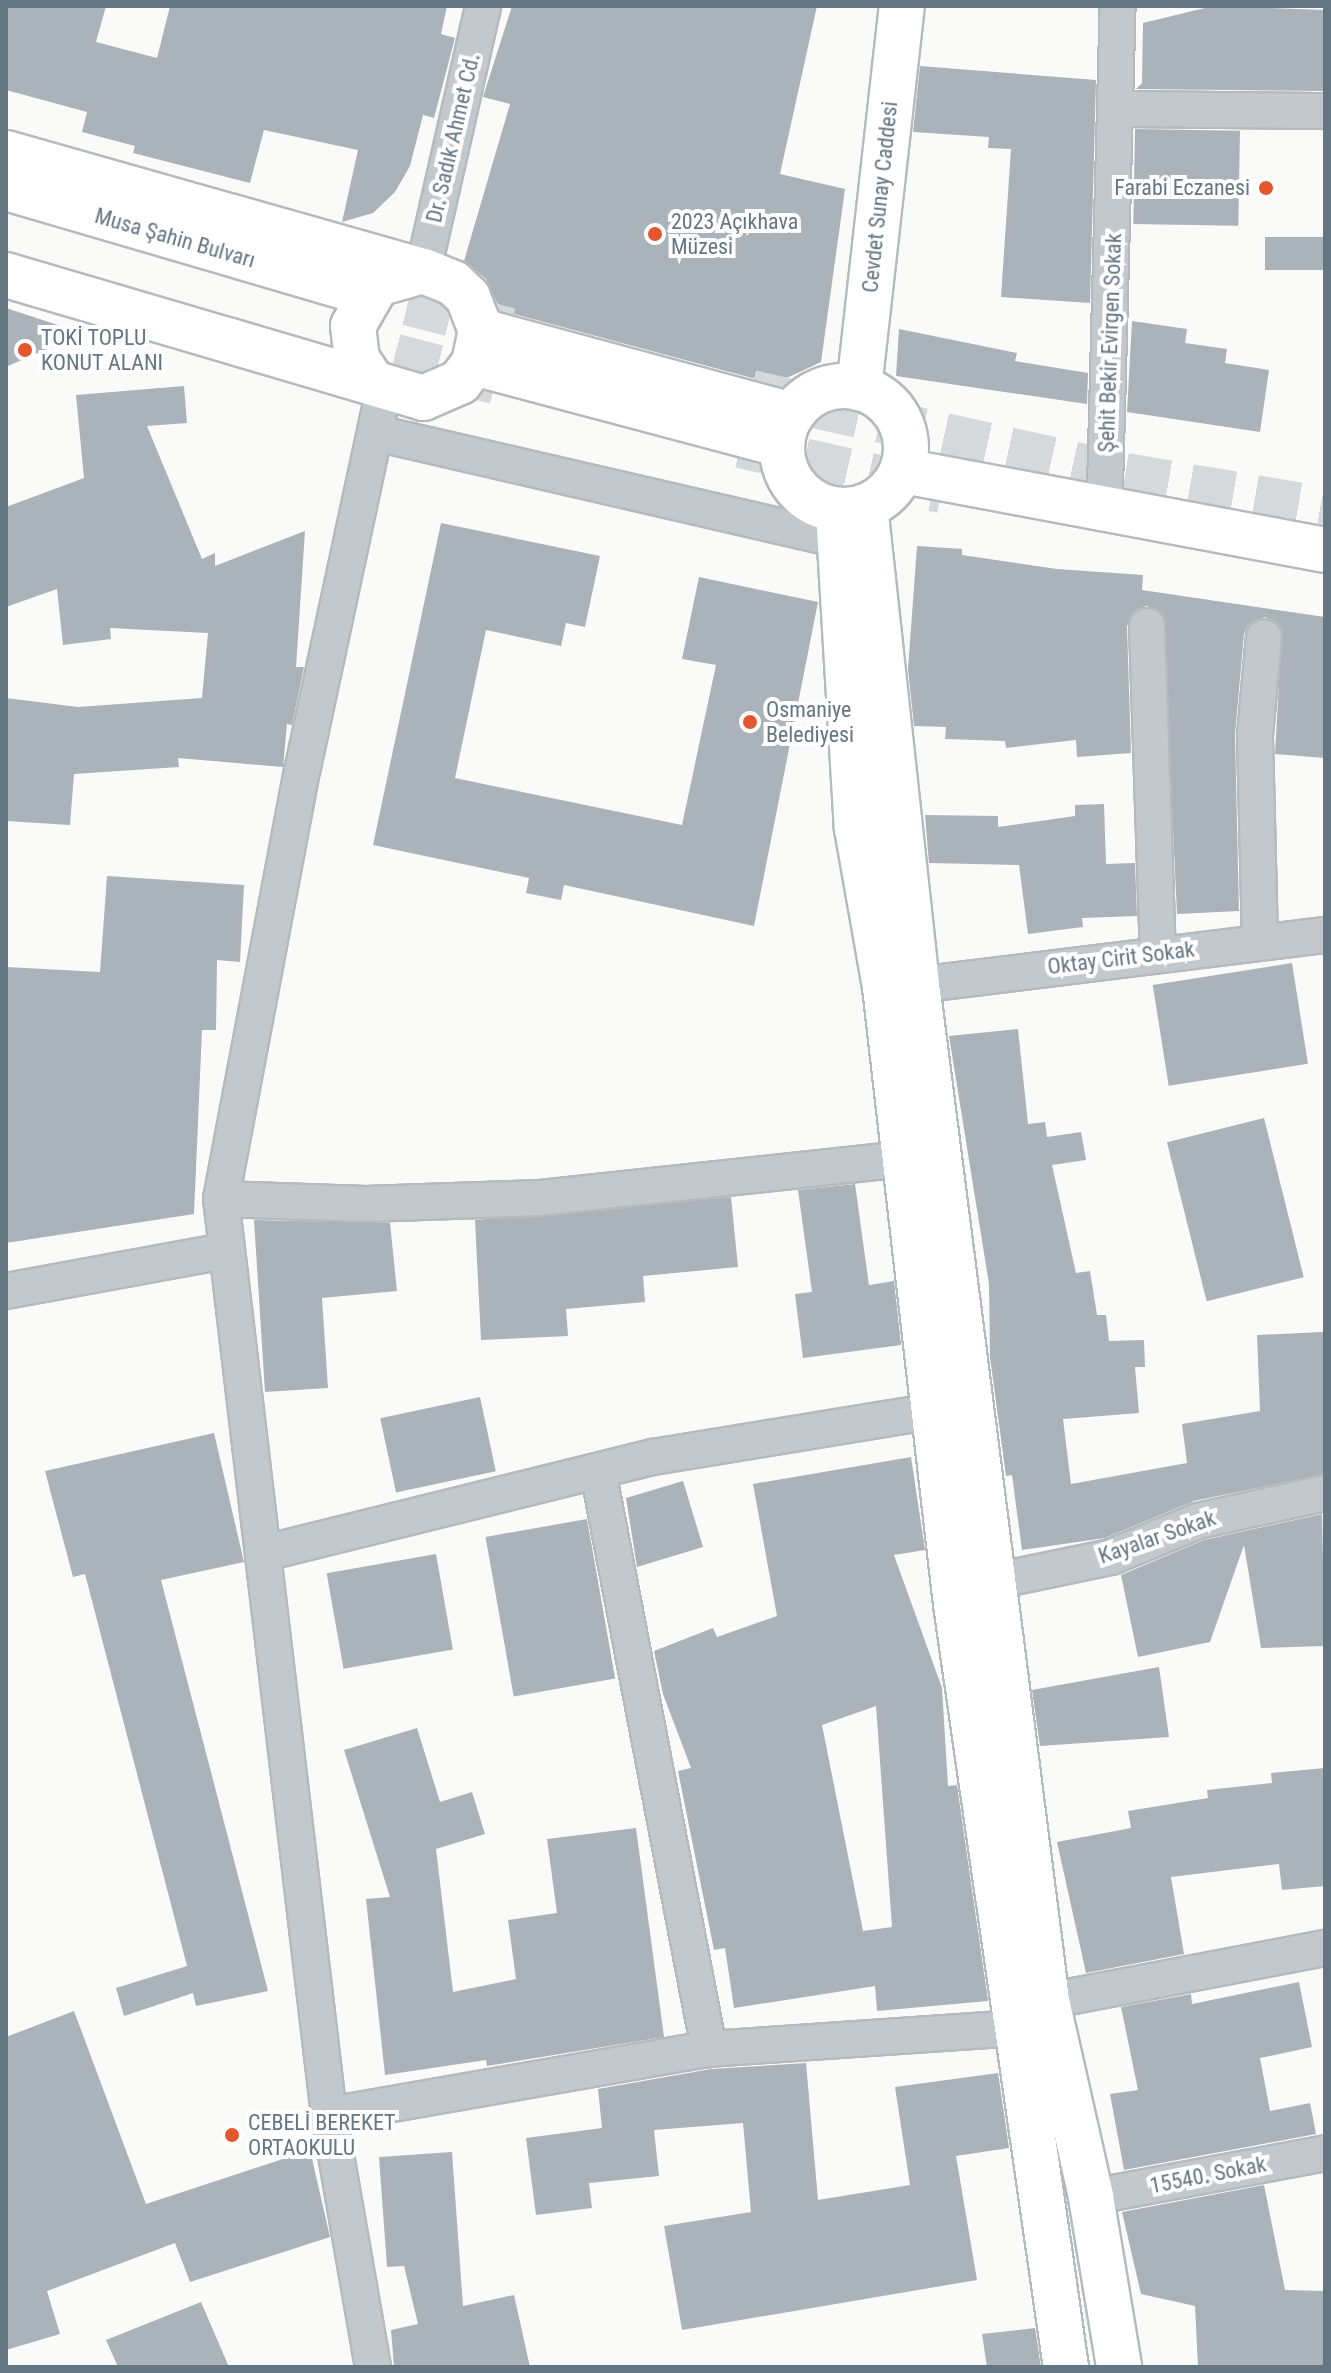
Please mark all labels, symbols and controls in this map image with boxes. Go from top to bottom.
street label: Dr. Sadık Ahmet Cd. [421,51,485,225]
street label: Cevdet Sunay Caddesi [857,100,903,294]
place label: Farabi Eczanesi [1114,175,1250,201]
marker: Farabi Eczanesi [1257,179,1275,197]
street label: Musa Şahin Bulvarı [92,202,258,274]
place label: 2023 Açıkhava Müzesi [671,208,798,260]
marker: 2023 Açıkhava Müzesi [646,225,664,243]
street label: Şehit Bekir Evirgen Sokak [1093,233,1127,453]
place label: TOKİ TOPLU KONUT ALANI [41,324,164,376]
marker: TOKİ TOPLU KONUT ALANI [16,341,34,359]
place label: Osmaniye Belediyesi [766,696,854,748]
marker: Osmaniye Belediyesi [741,713,759,731]
street label: Oktay Cirit Sokak [1046,936,1196,980]
street label: Kayalar Sokak [1095,1505,1219,1569]
place label: CEBELİ BEREKET ORTAOKULU [248,2109,396,2160]
marker: CEBELİ BEREKET ORTAOKULU [223,2126,241,2144]
street label: 15540. Sokak [1148,2151,1268,2199]

